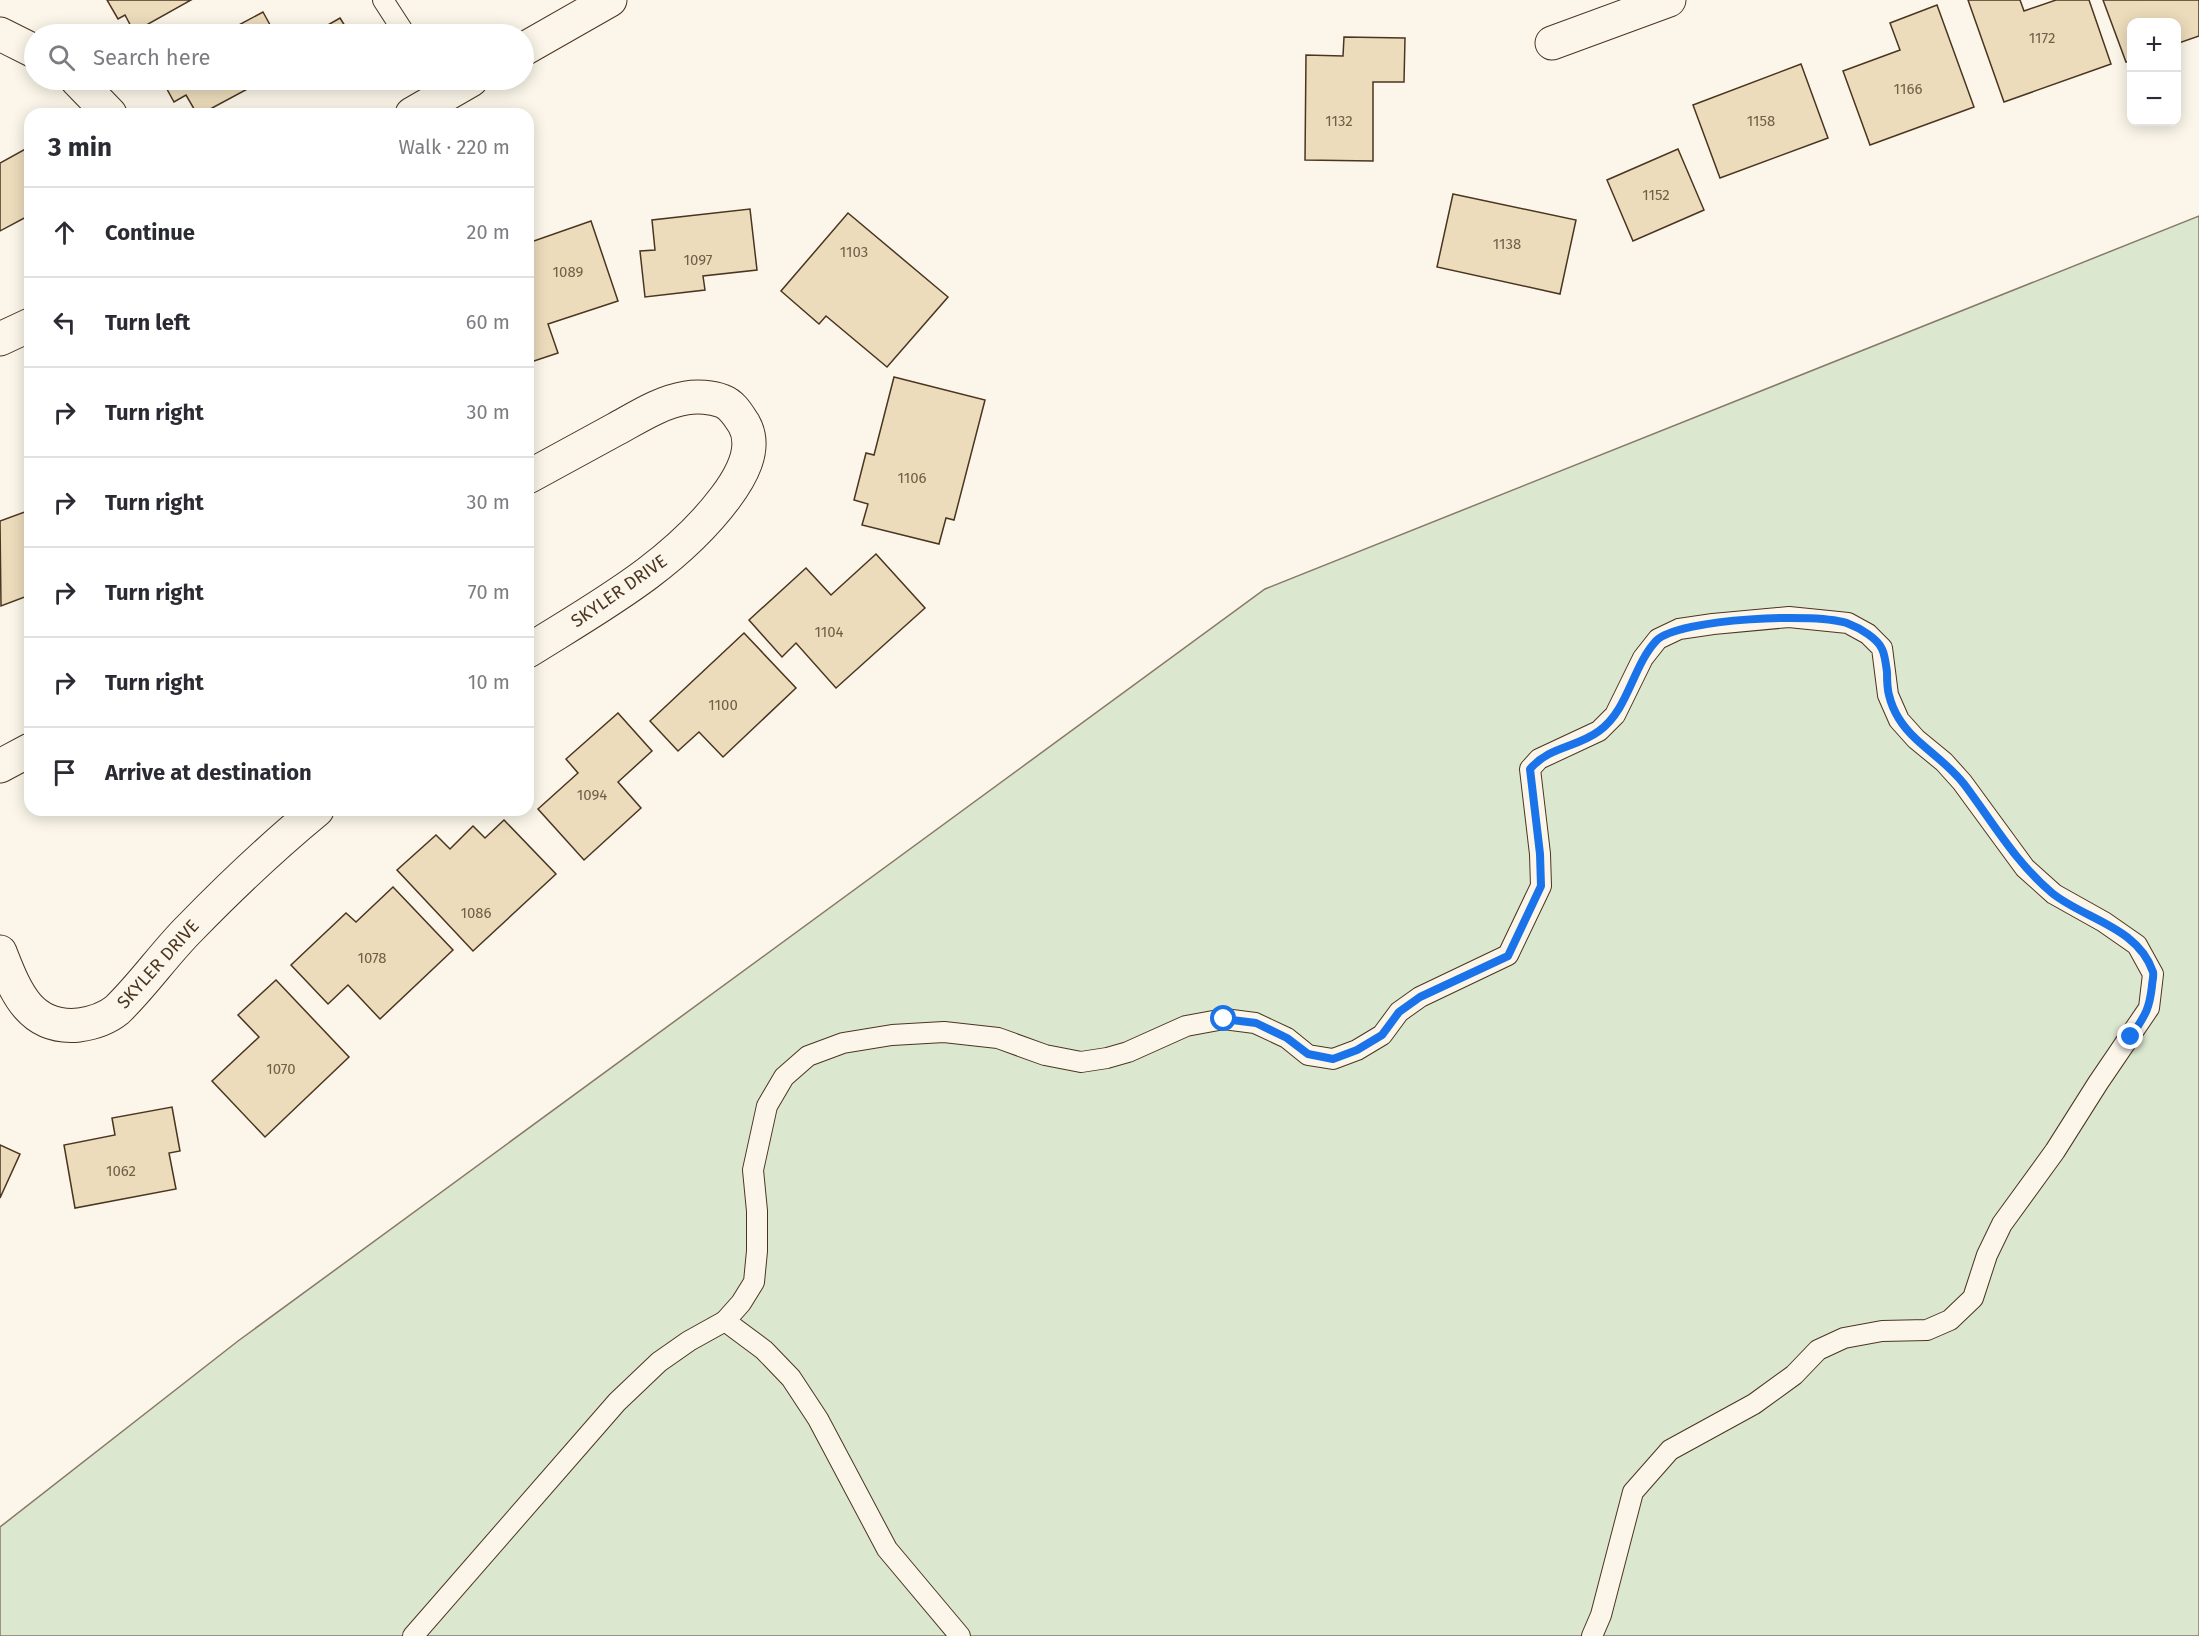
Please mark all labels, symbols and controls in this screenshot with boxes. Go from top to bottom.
map controls [2127,18,2181,126]
button: + [2127,18,2181,72]
search box [24,24,534,90]
house number: 1172 [2029,29,2055,47]
icon: search [45,41,78,74]
text: Search here [93,44,211,71]
button: − [2127,72,2181,126]
house number: 1166 [1894,80,1922,98]
house number: 1132 [1325,112,1353,130]
house number: 1158 [1747,112,1775,130]
text: 3 min [48,132,112,163]
text: Walk · 220 m [399,135,510,159]
house number: 1152 [1642,186,1670,204]
icon: ahead [48,216,81,249]
text: Continue [105,219,195,246]
text: 20 m [467,220,510,244]
house number: 1138 [1493,235,1521,253]
house number: 1103 [840,243,868,261]
house number: 1097 [683,251,713,269]
house number: 1089 [553,263,583,281]
icon: left [48,306,81,339]
text: Turn left [105,309,190,336]
text: 60 m [466,310,510,334]
icon: right [48,396,81,429]
text: Turn right [105,399,204,426]
text: 30 m [466,400,510,424]
house number: 1106 [897,469,927,487]
icon: right [48,486,81,519]
text: Turn right [105,489,204,516]
text: 30 m [466,490,510,514]
street label: SKYLER DRIVE [567,550,671,632]
icon: right [48,576,81,609]
text: Turn right [105,579,204,606]
text: 70 m [468,580,510,604]
house number: 1104 [814,623,844,641]
icon: right [48,666,81,699]
text: Turn right [105,669,204,696]
text: 10 m [468,670,510,694]
house number: 1100 [708,696,738,714]
icon: arrive [48,756,81,789]
text: Arrive at destination [105,759,312,786]
house number: 1094 [577,786,607,804]
house number: 1086 [460,904,492,922]
street label: SKYLER DRIVE [112,915,204,1013]
house number: 1078 [357,949,387,967]
route start [1210,1005,1236,1031]
route end [2117,1023,2143,1049]
house number: 1070 [266,1060,296,1078]
house number: 1062 [106,1162,136,1180]

